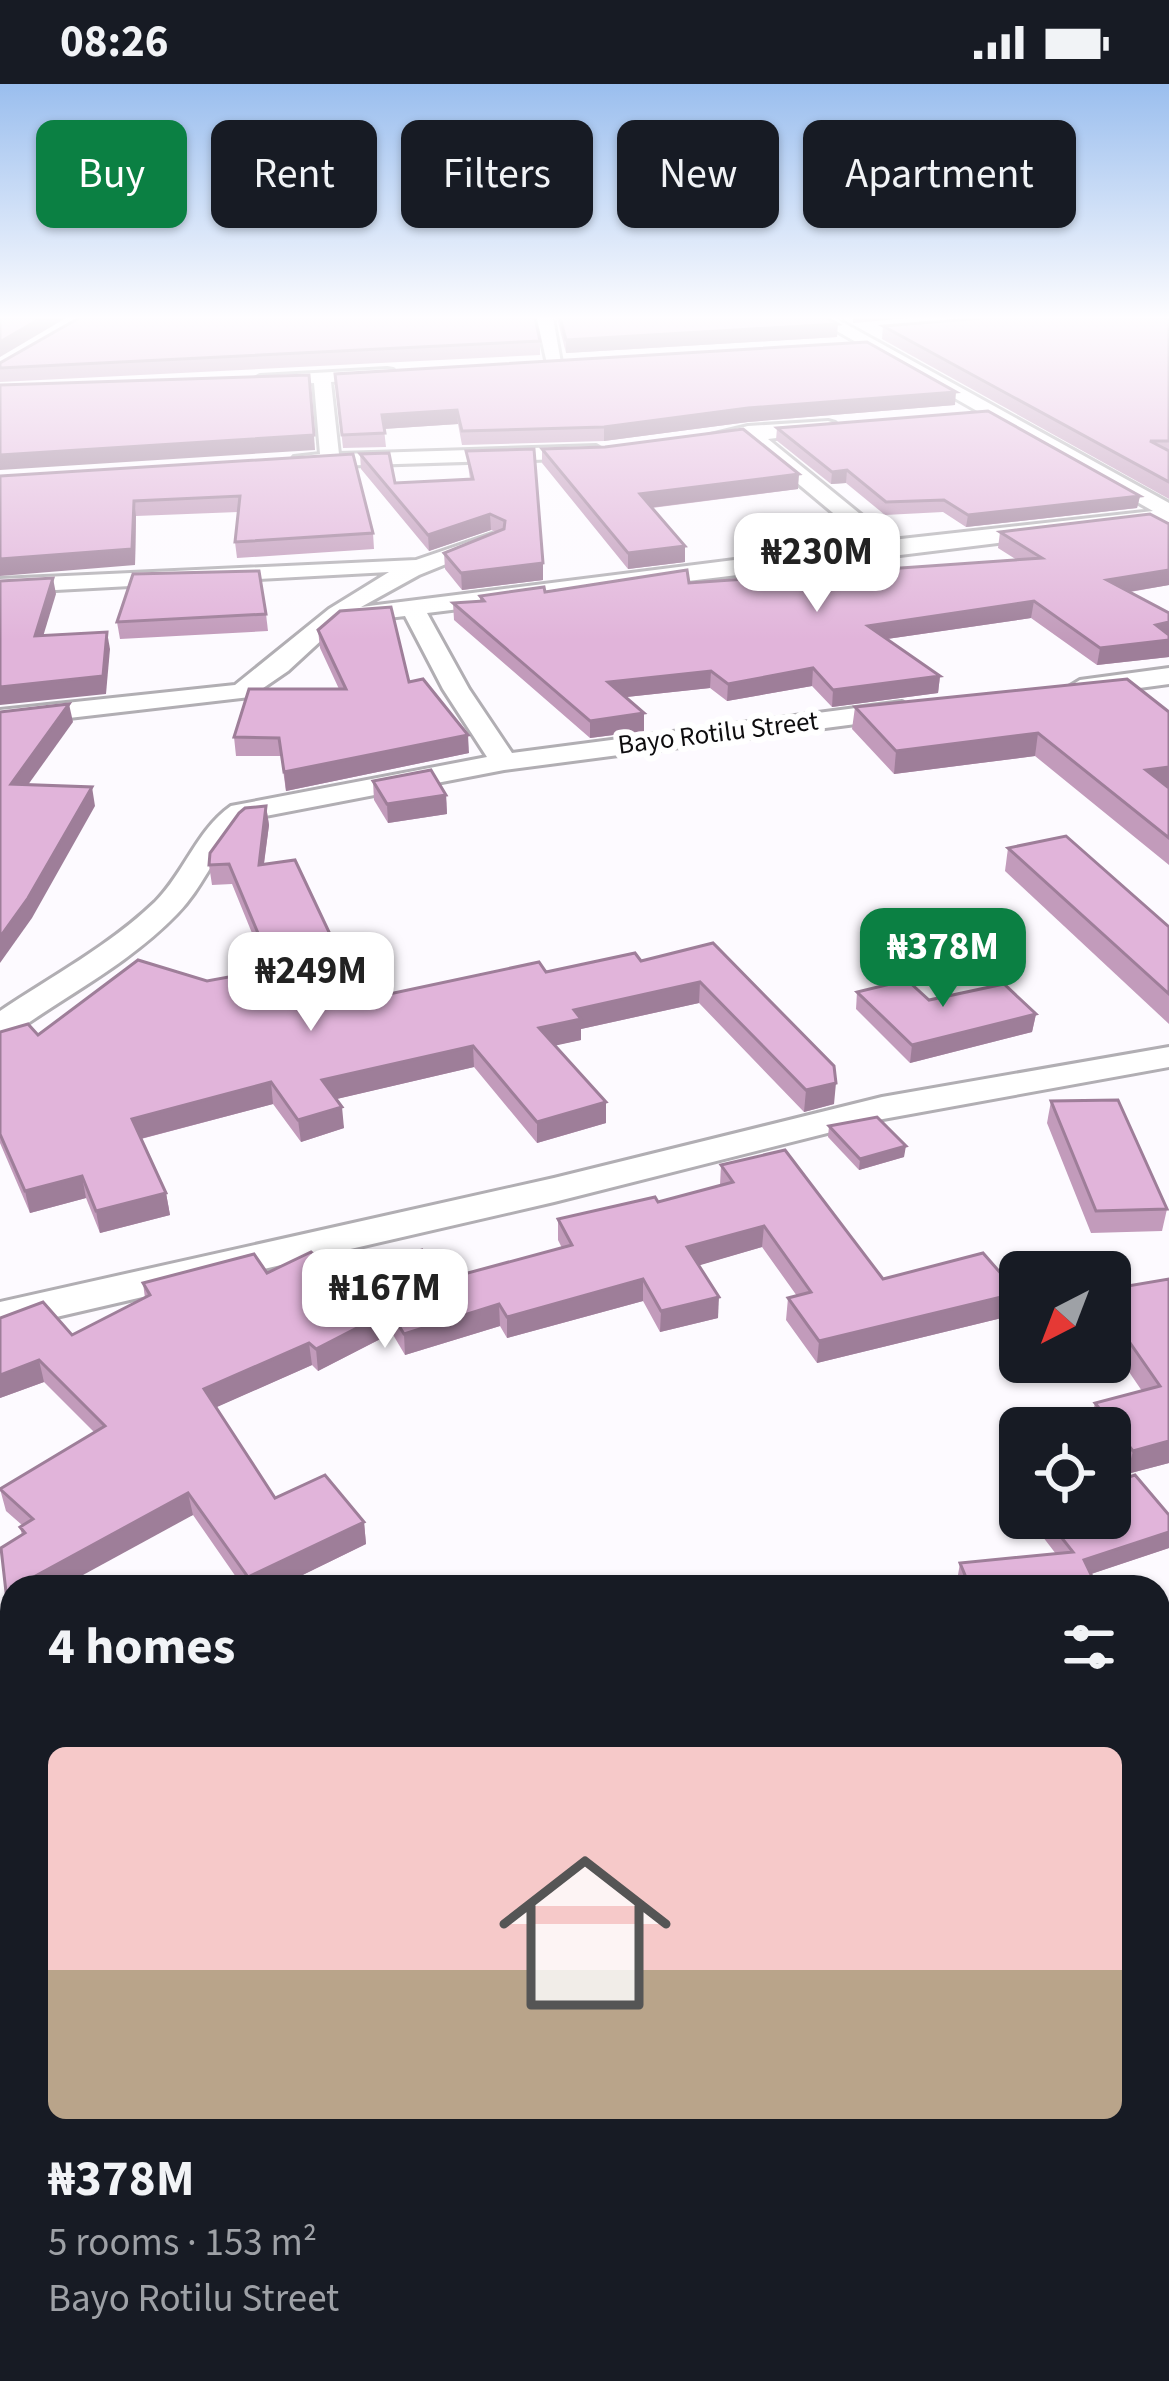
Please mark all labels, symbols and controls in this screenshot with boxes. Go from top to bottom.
text: 08:26 [60,10,169,74]
chip: Buy [36,120,187,228]
chip: Rent [211,120,377,228]
chip: Filters [401,120,593,228]
chip: New [617,120,779,228]
chip: Apartment [803,120,1076,228]
pin: ₦230M [733,513,901,615]
text: ₦230M [761,524,873,580]
street label: Bayo Rotilu Street [616,701,820,765]
pin: ₦378M [859,908,1027,1010]
text: ₦378M [887,919,999,975]
pin: ₦249M [227,932,395,1034]
text: ₦249M [255,943,367,999]
pin: ₦167M [301,1249,469,1351]
north arrow [999,1251,1131,1383]
map controls [999,1251,1131,1539]
text: ₦167M [329,1260,441,1316]
button: locate [999,1407,1131,1539]
text: 4 homes [48,1611,235,1683]
icon: filters [1056,1614,1122,1680]
icon: home [477,1825,693,2041]
text: ₦378M [48,2143,195,2215]
text: 5 rooms · 153 m² [48,2215,317,2271]
text: Bayo Rotilu Street [48,2271,339,2327]

